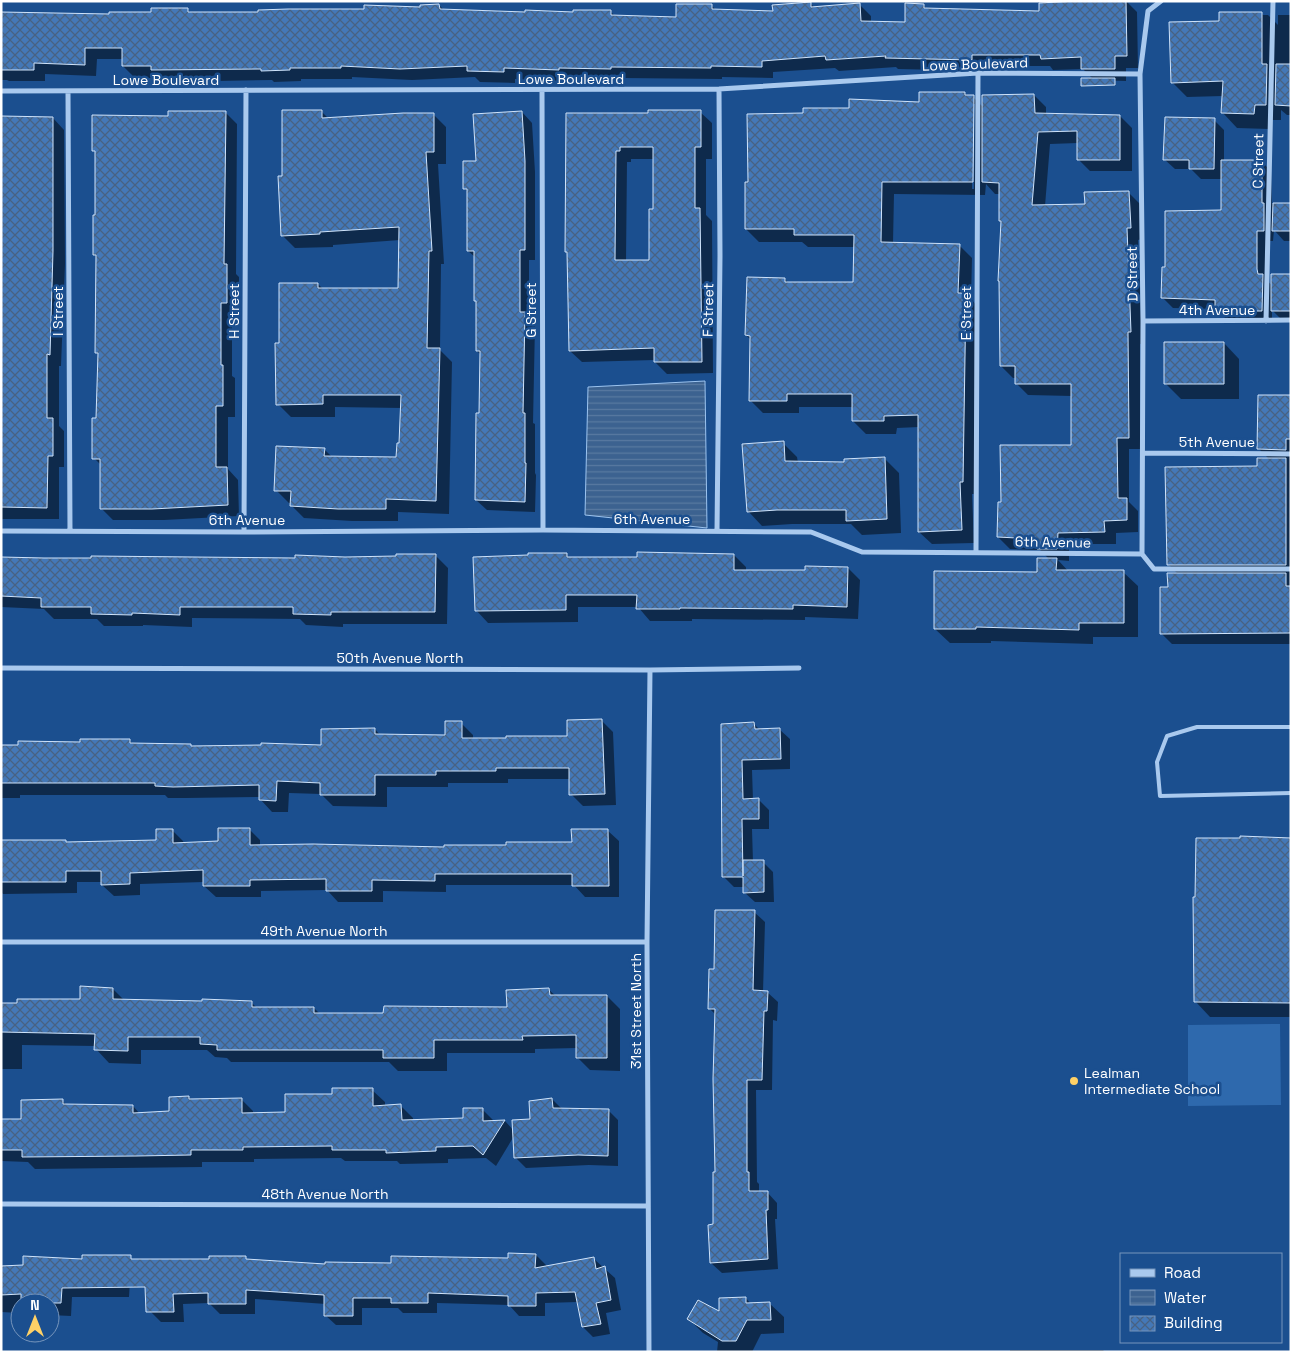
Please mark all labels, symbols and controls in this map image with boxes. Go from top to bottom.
street label: Lowe Boulevard [922,53,1028,75]
street label: Lowe Boulevard [518,70,624,88]
street label: Lowe Boulevard [113,71,219,89]
street label: C Street [1249,133,1267,189]
street label: D Street [1123,246,1141,302]
street label: G Street [522,282,540,338]
street label: H Street [225,283,243,339]
street label: F Street [699,283,717,337]
street label: I Street [49,286,67,336]
street label: E Street [957,286,975,340]
street label: 4th Avenue [1179,301,1255,319]
street label: 5th Avenue [1179,433,1255,451]
street label: 6th Avenue [614,510,690,528]
street label: 6th Avenue [209,511,285,529]
street label: 6th Avenue [1015,532,1091,552]
street label: 50th Avenue North [336,649,464,667]
street label: 49th Avenue North [260,922,388,940]
street label: 31st Street North [627,953,645,1069]
place label: Lealman Intermediate School [1084,1064,1220,1098]
marker: Lealman Intermediate School [1068,1075,1080,1087]
street label: 48th Avenue North [261,1185,389,1203]
legend [1120,1253,1282,1343]
text: Road [1164,1263,1201,1282]
text: Water [1164,1288,1207,1307]
north arrow [10,1293,60,1343]
text: N [30,1296,40,1314]
text: Building [1164,1313,1223,1332]

